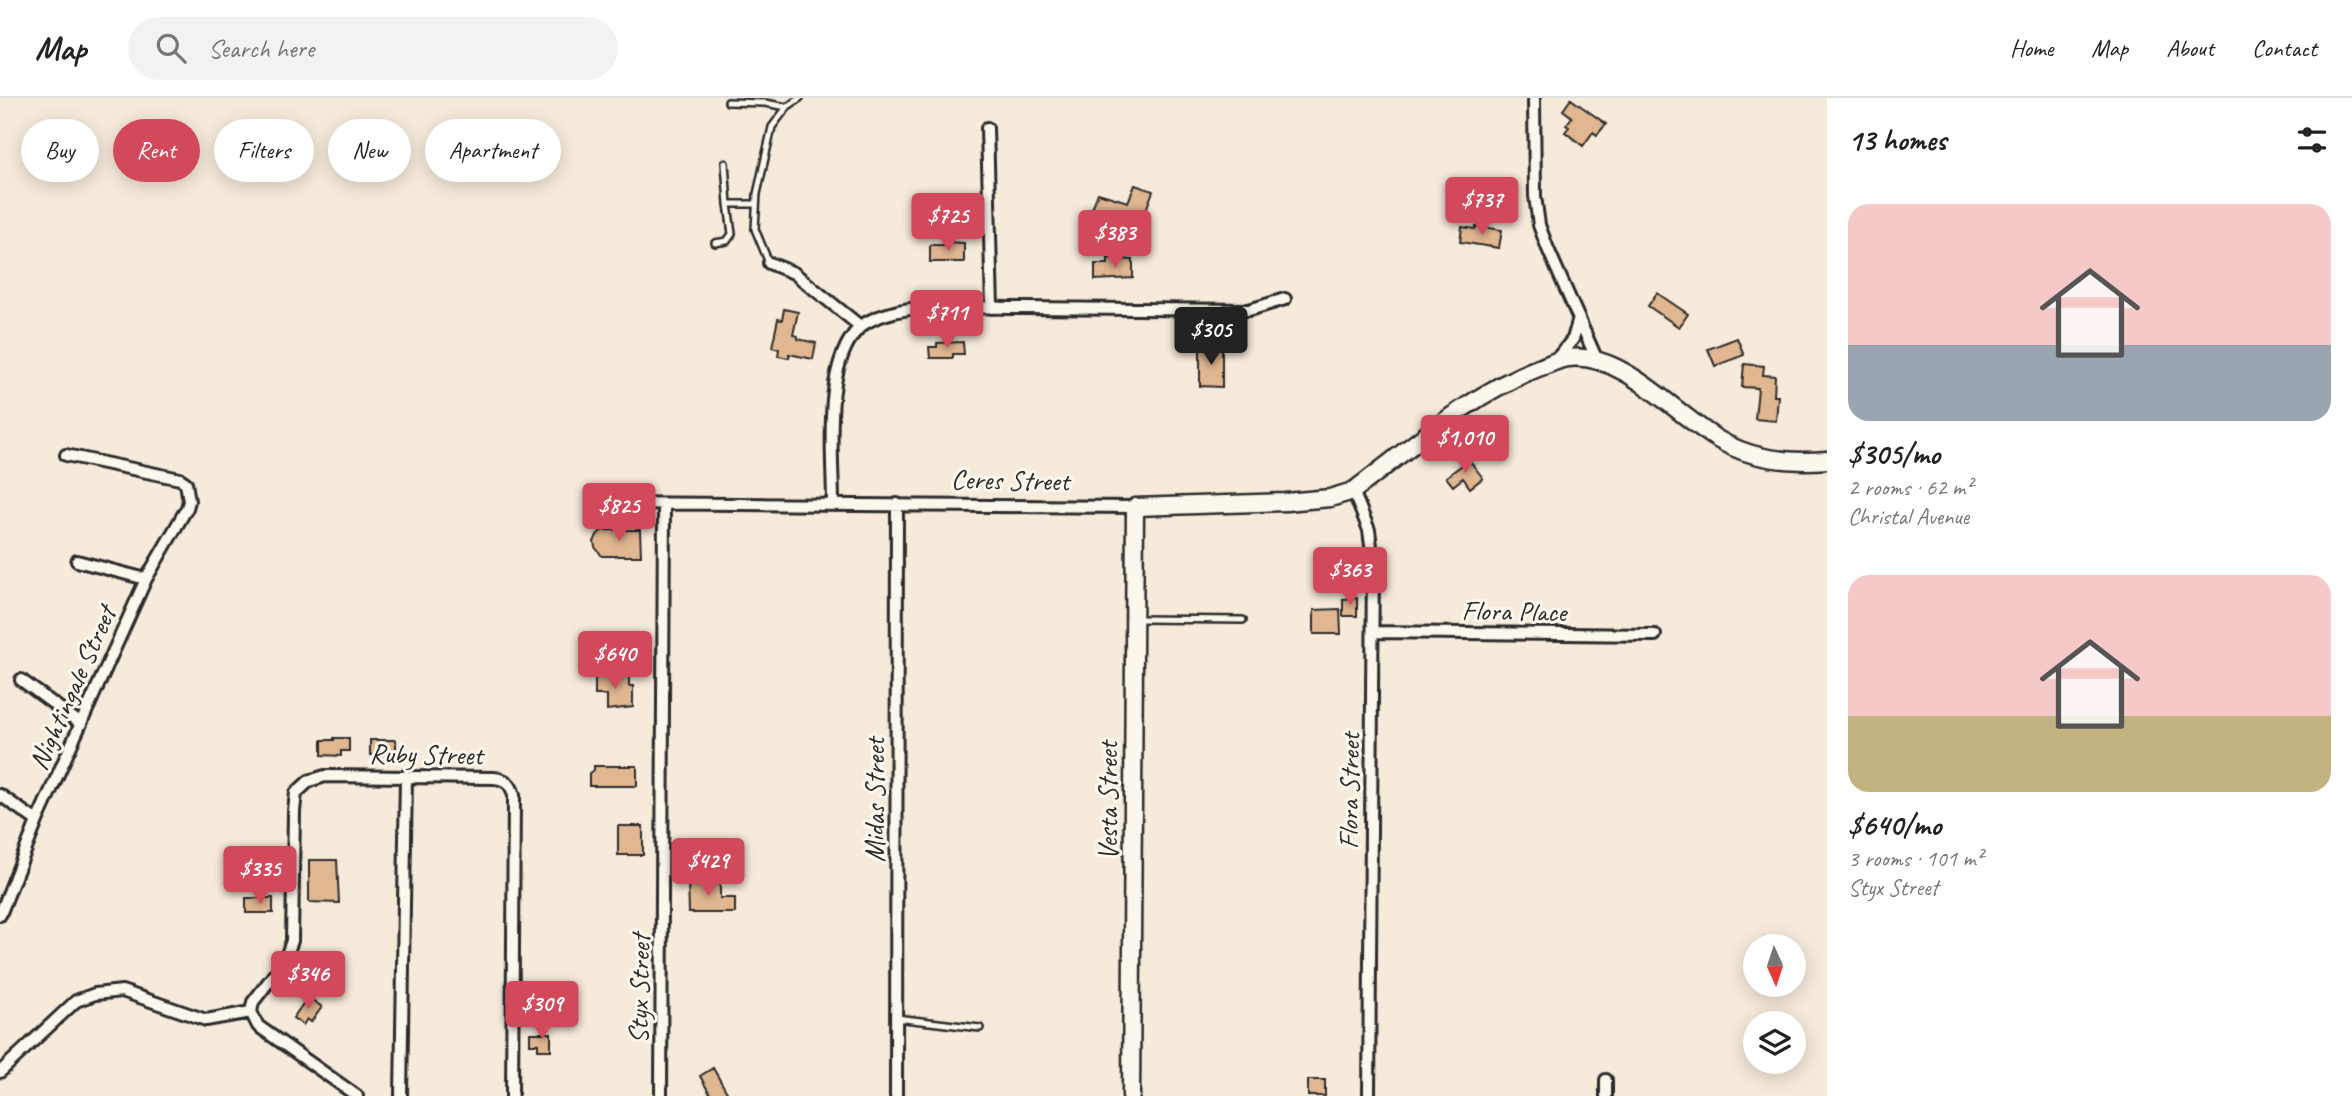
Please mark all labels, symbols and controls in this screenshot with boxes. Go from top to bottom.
search box [128,17,618,80]
text: Map [35,27,86,69]
icon: search [152,29,190,67]
text: Search here [208,32,314,65]
text: Home [2010,33,2053,63]
text: Map [2091,33,2128,63]
text: About [2166,33,2214,63]
text: Contact [2252,33,2317,63]
chip: Buy [21,119,99,182]
chip: Rent [113,119,200,182]
chip: Filters [214,119,314,182]
chip: New [328,119,411,182]
chip: Apartment [425,119,561,182]
text: 13 homes [1848,121,1946,159]
icon: filters [2293,121,2331,159]
pin: $737 [1441,178,1523,237]
text: $737 [1461,185,1503,214]
pin: $725 [907,194,989,253]
text: $725 [928,201,968,230]
pin: $383 [1074,211,1156,270]
text: $383 [1094,218,1136,247]
icon: home [2027,250,2153,376]
pin: $711 [906,290,988,350]
text: $711 [926,298,968,327]
pin: $305 [1170,308,1252,367]
text: $305 [1190,315,1232,344]
pin: $1,010 [1408,416,1522,475]
text: $1,010 [1437,423,1493,452]
text: $305/mo [1848,435,1940,473]
street label: Ceres Street [951,461,1072,499]
text: 2 rooms · 62 m² [1848,473,1972,502]
pin: $825 [578,484,660,543]
text: $825 [598,491,640,520]
text: Christal Avenue [1848,502,1969,531]
pin: $363 [1309,547,1391,607]
text: $363 [1329,555,1371,584]
street label: Flora Place [1461,593,1568,629]
street label: Nightingale Street [20,597,125,775]
icon: home [2027,621,2153,747]
pin: $640 [574,632,656,691]
text: $640 [594,639,636,668]
street label: Flora Street [1330,730,1368,849]
street label: Midas Street [857,735,892,862]
street label: Ruby Street [369,736,486,773]
street label: Vesta Street [1090,739,1125,861]
text: $640/mo [1848,806,1941,844]
pin: $429 [667,838,749,898]
text: 3 rooms · 101 m² [1848,844,1983,873]
pin: $335 [219,846,301,906]
text: $429 [687,846,729,875]
text: $335 [239,854,281,883]
text: Styx Street [1848,873,1938,902]
street label: Styx Street [621,930,658,1044]
north arrow [1743,934,1806,998]
map controls [1743,934,1806,1074]
pin: $346 [267,951,349,1011]
text: $346 [287,959,329,988]
pin: $309 [501,982,583,1041]
text: $309 [521,989,563,1018]
button: layers [1743,1011,1806,1074]

